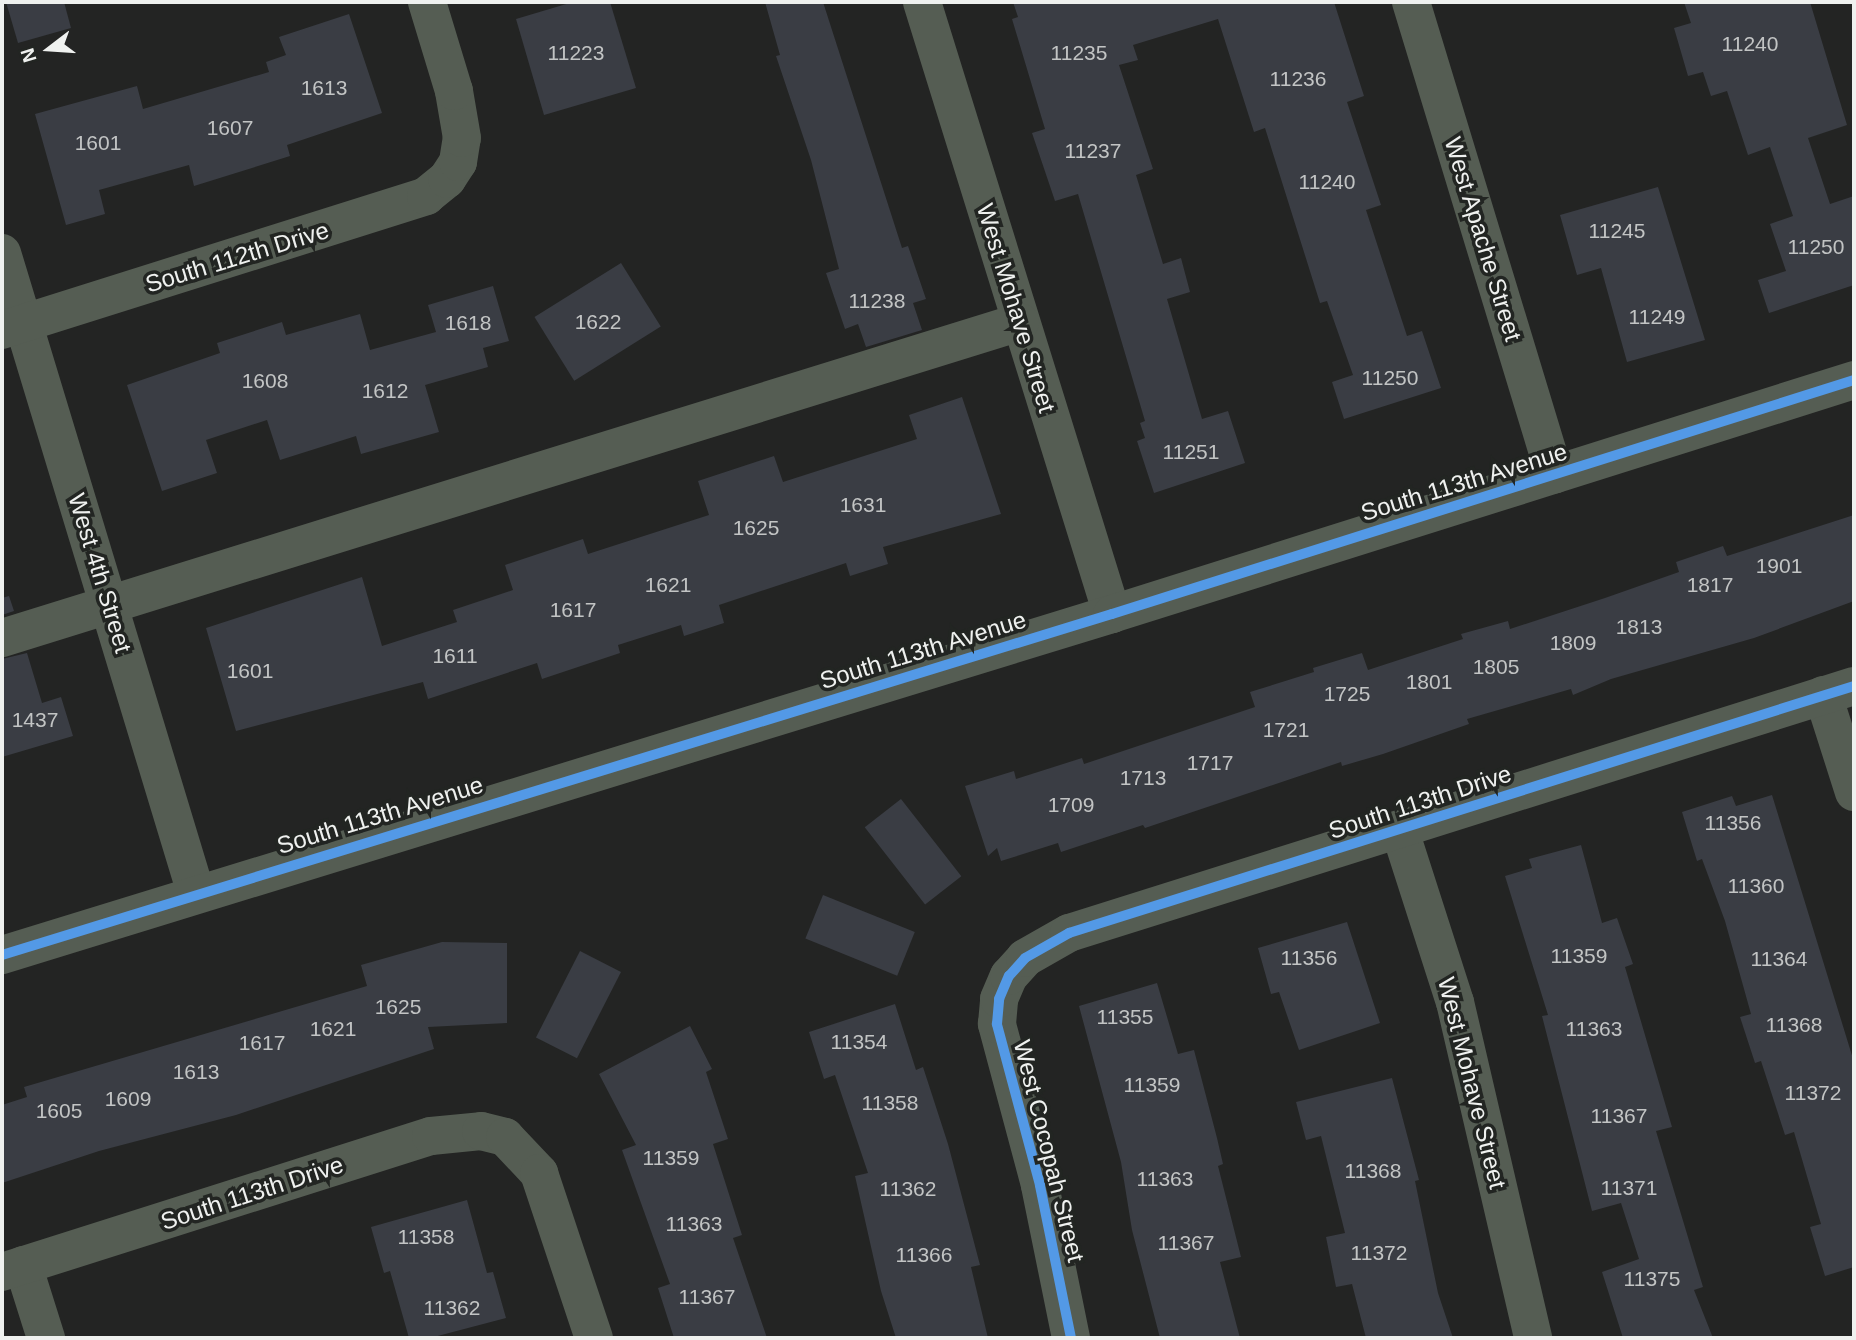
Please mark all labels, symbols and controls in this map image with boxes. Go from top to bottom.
north arrow [14,14,84,84]
house number: 11240 [1722,31,1778,57]
house number: 11223 [548,40,604,66]
house number: 11235 [1051,40,1107,66]
text: N [16,46,40,65]
house number: 11236 [1270,66,1326,92]
house number: 1613 [301,75,347,101]
house number: 1607 [207,115,253,141]
house number: 1601 [75,130,121,156]
street label: West Apache Street [1438,133,1528,345]
house number: 11237 [1065,138,1121,164]
house number: 11240 [1299,169,1355,195]
street label: West Mohave Street [971,200,1061,416]
street label: South 112th Drive [142,215,332,299]
house number: 11245 [1589,218,1645,244]
house number: 11250 [1788,234,1844,260]
house number: 11238 [849,288,905,314]
house number: 11249 [1629,304,1685,330]
house number: 1622 [575,309,621,335]
house number: 1618 [445,310,491,336]
house number: 11250 [1362,365,1418,391]
house number: 1608 [242,368,288,394]
house number: 1612 [362,378,408,404]
street label: South 113th Avenue [1357,437,1571,527]
house number: 11251 [1163,439,1219,465]
street label: West 4th Street [62,490,138,656]
house number: 1631 [840,492,886,518]
house number: 1625 [733,515,779,541]
house number: 1901 [1756,553,1802,579]
house number: 1621 [645,572,691,598]
house number: 1817 [1687,572,1733,598]
house number: 1617 [550,597,596,623]
street label: South 113th Avenue [816,605,1030,695]
house number: 1813 [1616,614,1662,640]
house number: 1809 [1550,630,1596,656]
house number: 1611 [432,643,478,669]
house number: 1805 [1473,654,1519,680]
house number: 1601 [227,658,273,684]
house number: 1801 [1406,669,1452,695]
house number: 1725 [1324,681,1370,707]
house number: 1437 [12,707,58,733]
house number: 1721 [1263,717,1309,743]
house number: 1717 [1187,750,1233,776]
street label: South 113th Drive [1325,759,1515,845]
house number: 1713 [1120,765,1166,791]
street label: South 113th Avenue [273,770,487,860]
house number: 1709 [1048,792,1094,818]
house number: 11356 [1705,810,1761,836]
house number: 11360 [1728,873,1784,899]
house number: 11359 [1551,943,1607,969]
house number: 11356 [1281,945,1337,971]
house number: 11364 [1751,946,1807,972]
street label: West Mohave Street [1432,974,1512,1192]
house number: 1625 [375,994,421,1020]
house number: 11355 [1097,1004,1153,1030]
house number: 11368 [1766,1012,1822,1038]
house number: 1621 [310,1016,356,1042]
house number: 11363 [1566,1016,1622,1042]
house number: 11354 [831,1029,887,1055]
house number: 1617 [239,1030,285,1056]
street label: West Cocopah Street [1007,1037,1091,1265]
house number: 1613 [173,1059,219,1085]
house number: 11359 [1124,1072,1180,1098]
house number: 11372 [1785,1080,1841,1106]
house number: 1609 [105,1086,151,1112]
house number: 11358 [862,1090,918,1116]
house number: 1605 [36,1098,82,1124]
house number: 11367 [1591,1103,1647,1129]
house number: 11359 [643,1145,699,1171]
street label: South 113th Drive [157,1150,347,1236]
house number: 11368 [1345,1158,1401,1184]
house number: 11363 [1137,1166,1193,1192]
house number: 11371 [1601,1175,1657,1201]
house number: 11362 [880,1176,936,1202]
house number: 11363 [666,1211,722,1237]
house number: 11358 [398,1224,454,1250]
house number: 11367 [1158,1230,1214,1256]
house number: 11372 [1351,1240,1407,1266]
house number: 11366 [896,1242,952,1268]
house number: 11375 [1624,1266,1680,1292]
house number: 11367 [679,1284,735,1310]
house number: 11362 [424,1295,480,1321]

